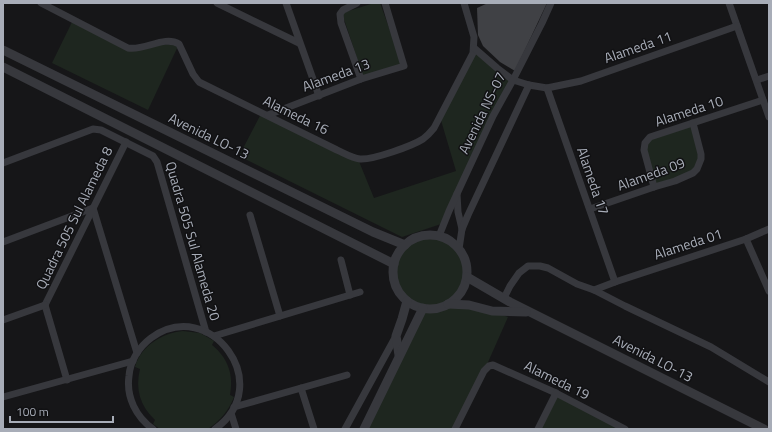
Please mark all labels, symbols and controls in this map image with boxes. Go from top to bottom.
street label: Alameda 11 [601,25,675,68]
street label: Alameda 13 [299,53,373,96]
street label: Avenida NS-07 [453,68,510,157]
street label: Alameda 16 [260,90,333,140]
street label: Alameda 10 [652,90,726,131]
street label: Avenida LO-13 [165,107,253,164]
street label: Quadra 505 Sul Alameda 8 [30,143,117,293]
street label: Alameda 17 [572,144,615,218]
street label: Alameda 09 [614,152,688,195]
street label: Quadra 505 Sul Alameda 20 [161,159,226,323]
street label: Alameda 01 [651,223,725,264]
street label: Avenida LO-13 [610,328,697,387]
street label: Alameda 19 [521,355,594,405]
scale bar [10,398,113,424]
text: 100 m [16,402,49,421]

